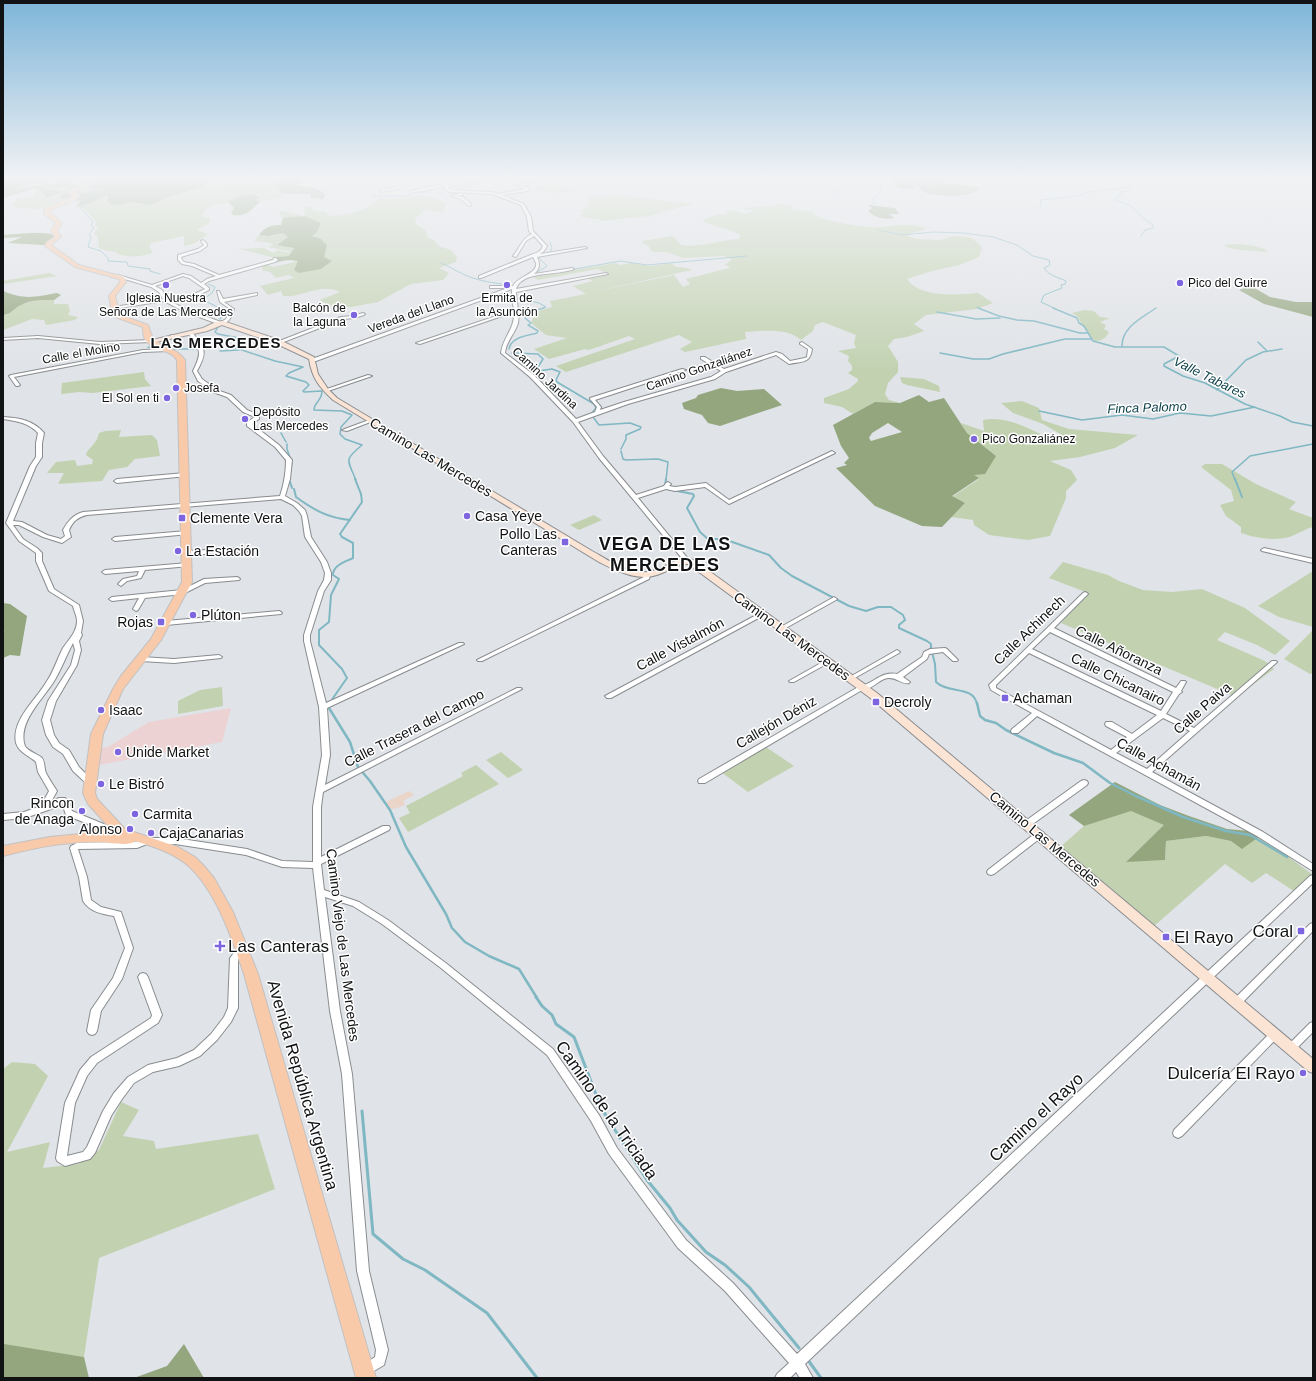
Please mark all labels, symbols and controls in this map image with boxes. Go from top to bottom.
place label: Pico del Guirre [1188,276,1268,290]
marker: Pico del Guirre [1175,278,1185,288]
marker: Iglesia Nuestra Señora de Las Mercedes [161,280,171,290]
marker: Ermita de la Asunción [502,280,512,290]
place label: Iglesia Nuestra Señora de Las Mercedes [99,291,233,319]
place label: Ermita de la Asunción [476,291,538,319]
street label: Vereda del Llano [366,292,456,336]
place label: Balcón de la Laguna [293,301,346,329]
marker: Balcón de la Laguna [349,310,359,320]
district label: LAS MERCEDES [150,334,282,351]
street label: Calle el Molino [41,339,121,367]
street label: Camino Jardina [509,344,581,412]
street label: Camino Gonzaliánez [644,344,754,394]
water label: Valle Tabares [1171,353,1249,402]
place label: Josefa [184,381,220,395]
marker: Josefa [171,383,181,393]
place label: El Sol en ti [102,391,159,405]
marker: El Sol en ti [162,393,172,403]
water label: Finca Palomo [1107,399,1187,416]
place label: Depósito Las Mercedes [253,405,328,433]
marker: Depósito Las Mercedes [240,414,250,424]
street label: Camino Las Mercedes [367,414,495,500]
place label: Pico Gonzaliánez [982,432,1075,446]
marker: Pico Gonzaliánez [969,434,979,444]
place label: Casa Yeye [475,508,542,524]
place label: Clemente Vera [190,510,283,526]
marker: Casa Yeye [462,511,472,521]
marker: Clemente Vera [177,513,187,523]
place label: Pollo Las Canteras [499,526,557,558]
district label: VEGA DE LAS MERCEDES [599,534,731,575]
marker: Pollo Las Canteras [560,537,570,547]
place label: La Estación [186,543,259,559]
marker: La Estación [173,546,183,556]
street label: Camino Las Mercedes [731,588,853,684]
street label: Calle Achinech [990,592,1068,668]
place label: Plúton [201,607,241,623]
marker: Plúton [188,610,198,620]
place label: Rojas [117,614,153,630]
street label: Calle Vistalmón [633,614,727,674]
marker: Rojas [156,617,166,627]
street label: Calle Añoranza [1073,622,1165,678]
street label: Calle Chicanairo [1068,649,1168,709]
street label: Calle Paiva [1170,679,1234,737]
street label: Calle Trasera del Campo [341,686,487,770]
place label: Achaman [1013,690,1072,706]
street label: Callejón Déniz [733,693,819,751]
marker: Achaman [1000,693,1010,703]
place label: Decroly [884,694,931,710]
marker: Decroly [871,697,881,707]
place label: Isaac [109,702,142,718]
marker: Isaac [96,705,106,715]
street label: Calle Achamán [1114,734,1204,794]
place label: Unide Market [126,744,209,760]
marker: Unide Market [113,747,123,757]
place label: Le Bistró [109,776,164,792]
marker: Le Bistró [96,779,106,789]
street label: Camino Las Mercedes [986,788,1104,890]
place label: Rincon de Anaga [15,795,74,827]
marker: Rincon de Anaga [77,806,87,816]
place label: Carmita [143,806,192,822]
marker: Carmita [130,809,140,819]
place label: Alonso [79,821,122,837]
marker: Alonso [125,824,135,834]
place label: CajaCanarias [159,825,244,841]
marker: CajaCanarias [146,828,156,838]
street label: Camino Viejo de Las Mercedes [323,848,363,1042]
place label: Coral [1252,922,1293,941]
marker: Coral [1296,926,1306,936]
place label: El Rayo [1174,928,1234,947]
marker: El Rayo [1161,932,1171,942]
place label: Las Canteras [228,937,329,956]
marker: Las Canteras [215,941,225,951]
street label: Avenida República Argentina [263,978,342,1193]
street label: Camino de la Triciada [552,1037,662,1184]
place label: Dulcería El Rayo [1167,1064,1295,1083]
marker: Dulcería El Rayo [1298,1068,1308,1078]
street label: Camino el Rayo [986,1069,1087,1166]

